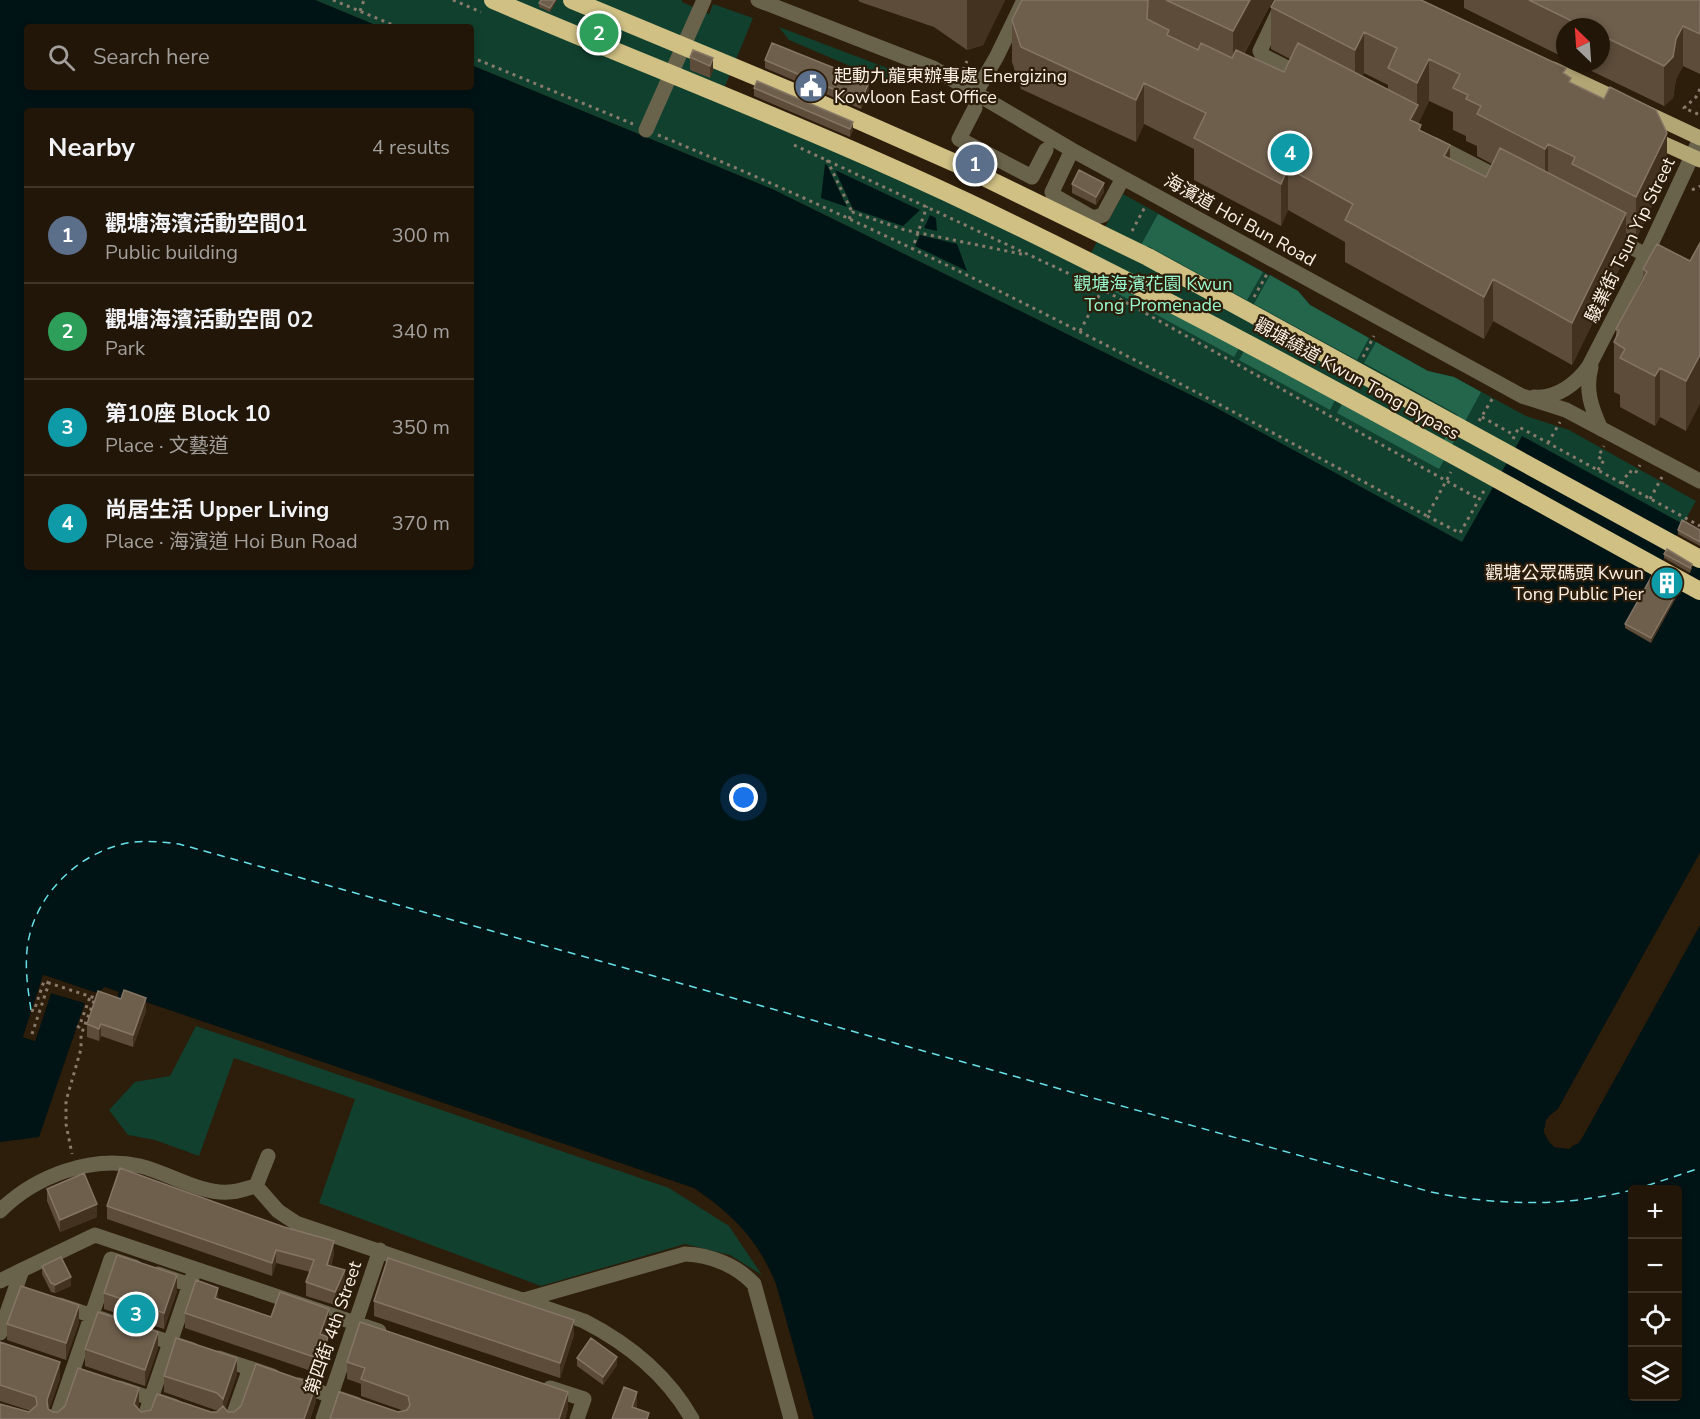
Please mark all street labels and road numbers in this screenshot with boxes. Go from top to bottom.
street label: 駿業街 Tsun Yip Street [1580,153,1681,327]
street label: 海濱道 Hoi Bun Road [1160,168,1320,272]
street label: 觀塘繞道 Kwun Tong Bypass [1250,312,1464,446]
street label: 第四街 4th Street [299,1257,367,1398]

